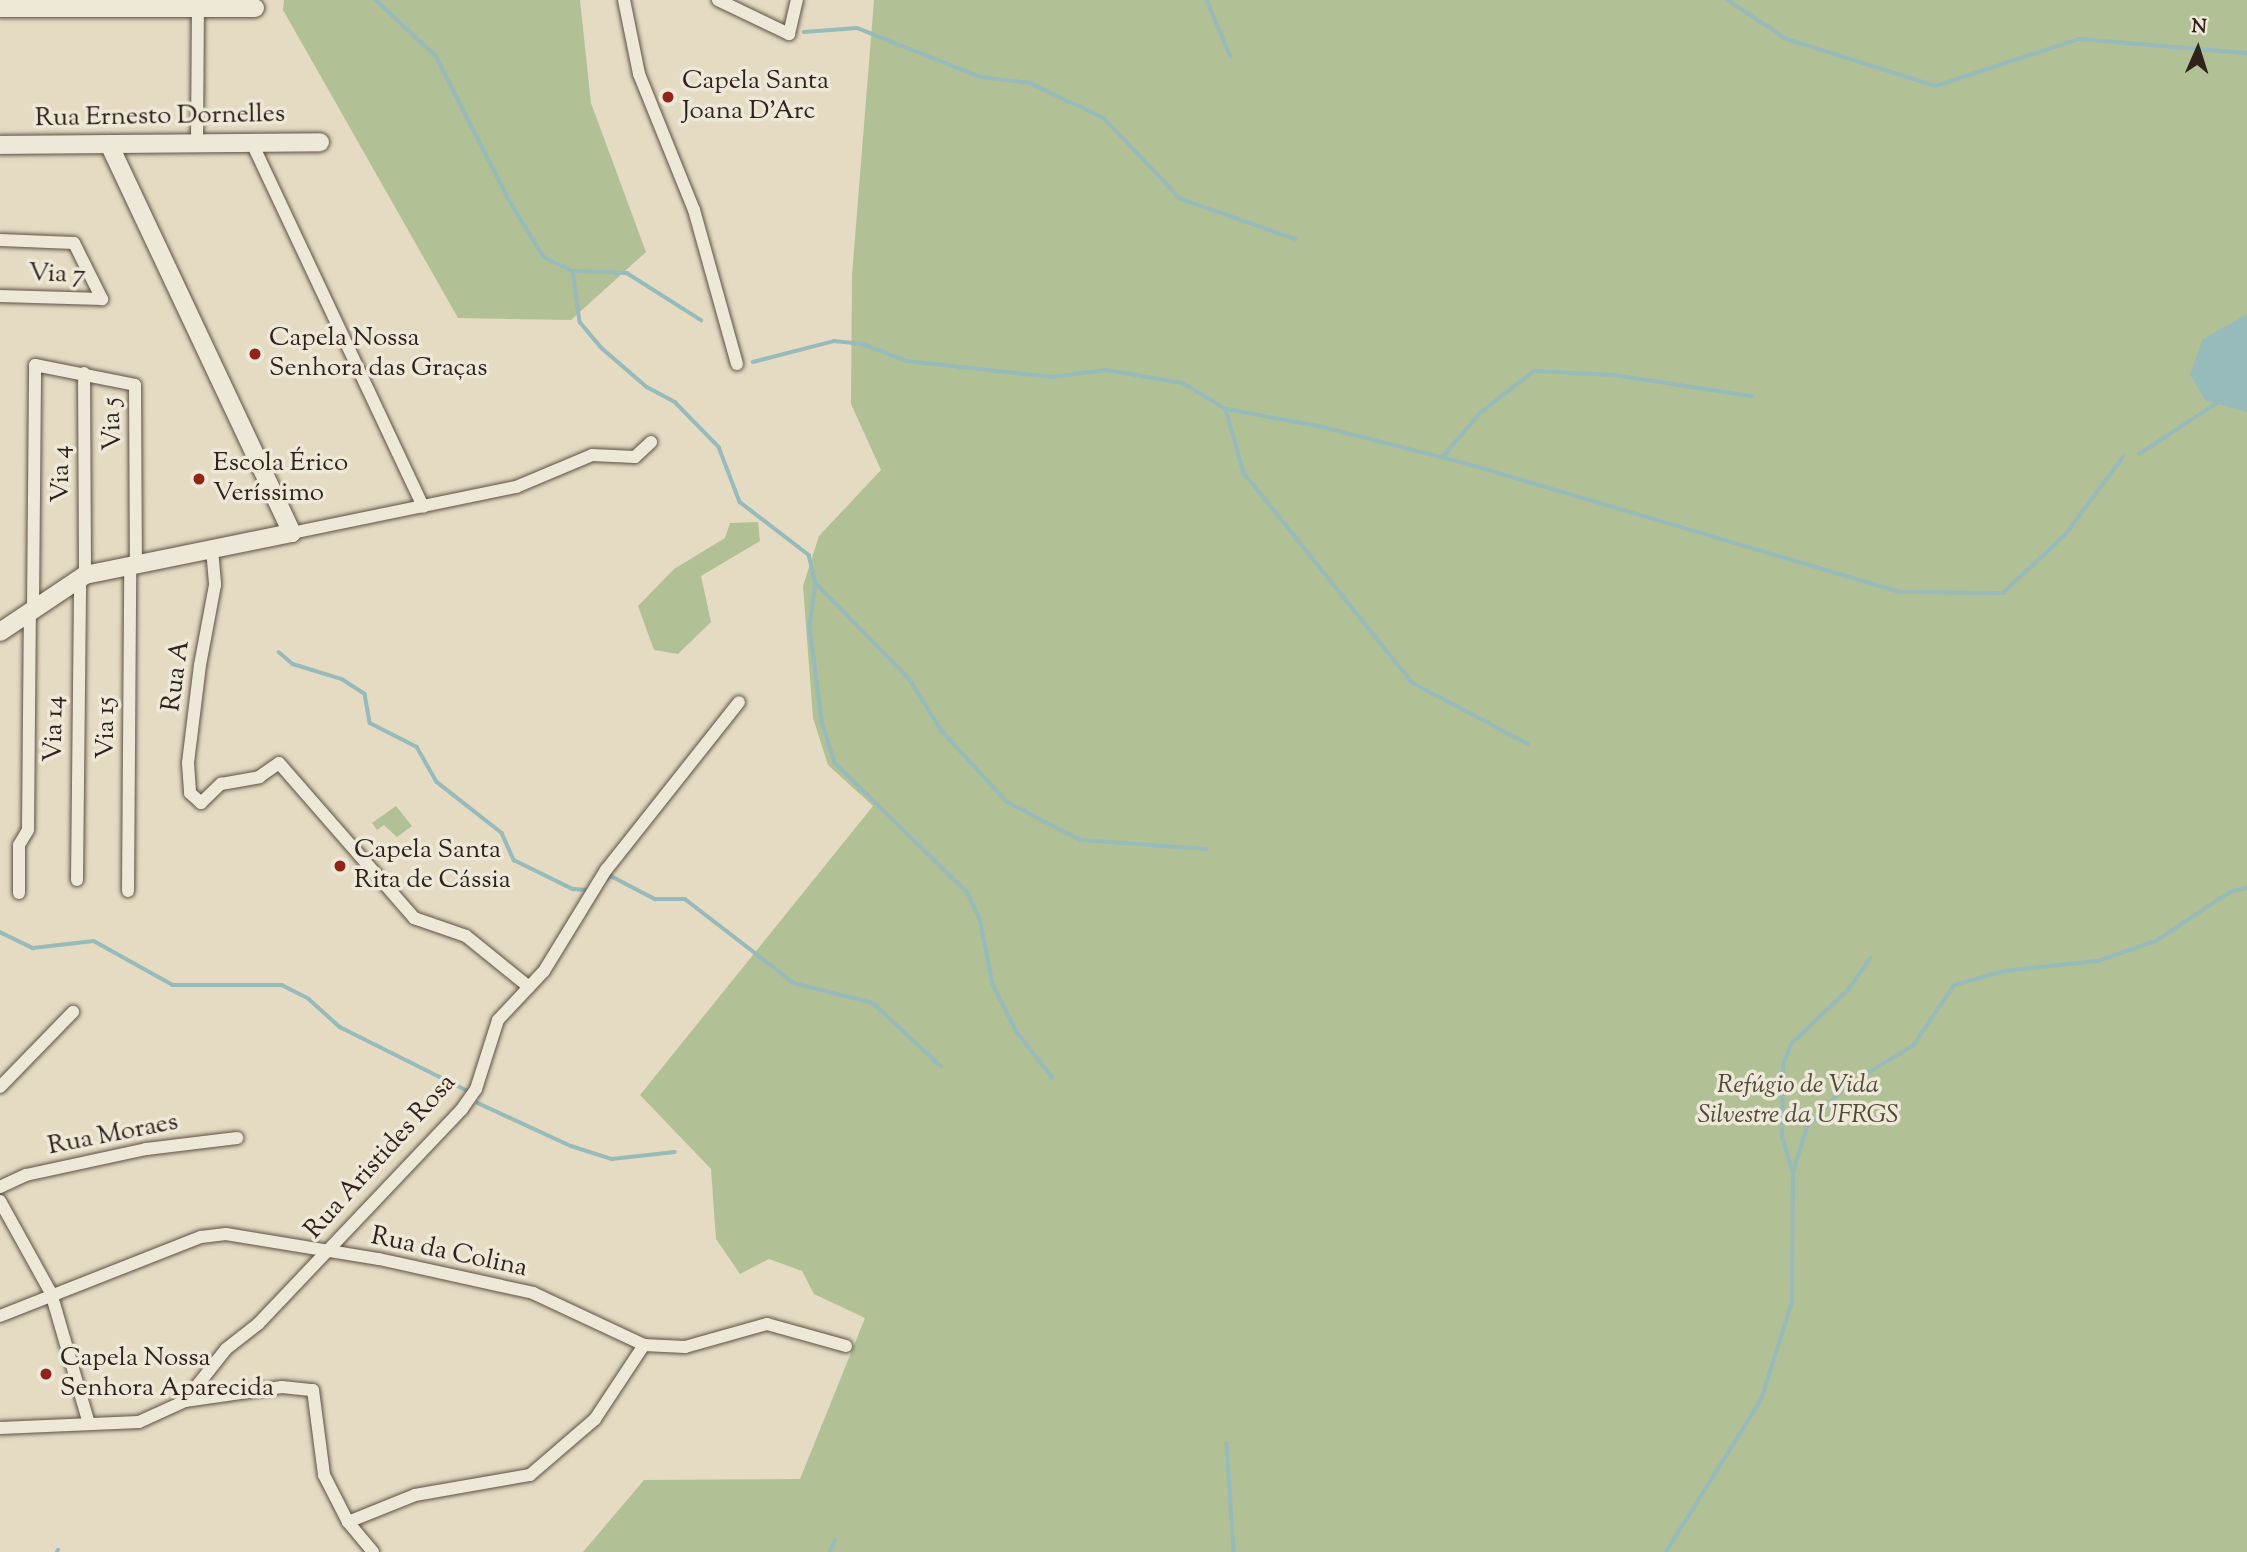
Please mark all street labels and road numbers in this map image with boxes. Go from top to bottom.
street label: Rua Ernesto Dornelles [35,99,285,135]
street label: Via 7 [28,258,86,292]
street label: Via 5 [96,397,130,451]
street label: Via 4 [46,445,78,503]
street label: Rua A [157,638,197,714]
street label: Via 14 [39,696,71,762]
street label: Via 15 [91,697,123,759]
street label: Rua Aristides Rosa [299,1068,463,1246]
street label: Rua Moraes [45,1107,181,1163]
street label: Rua da Colina [368,1221,530,1285]

